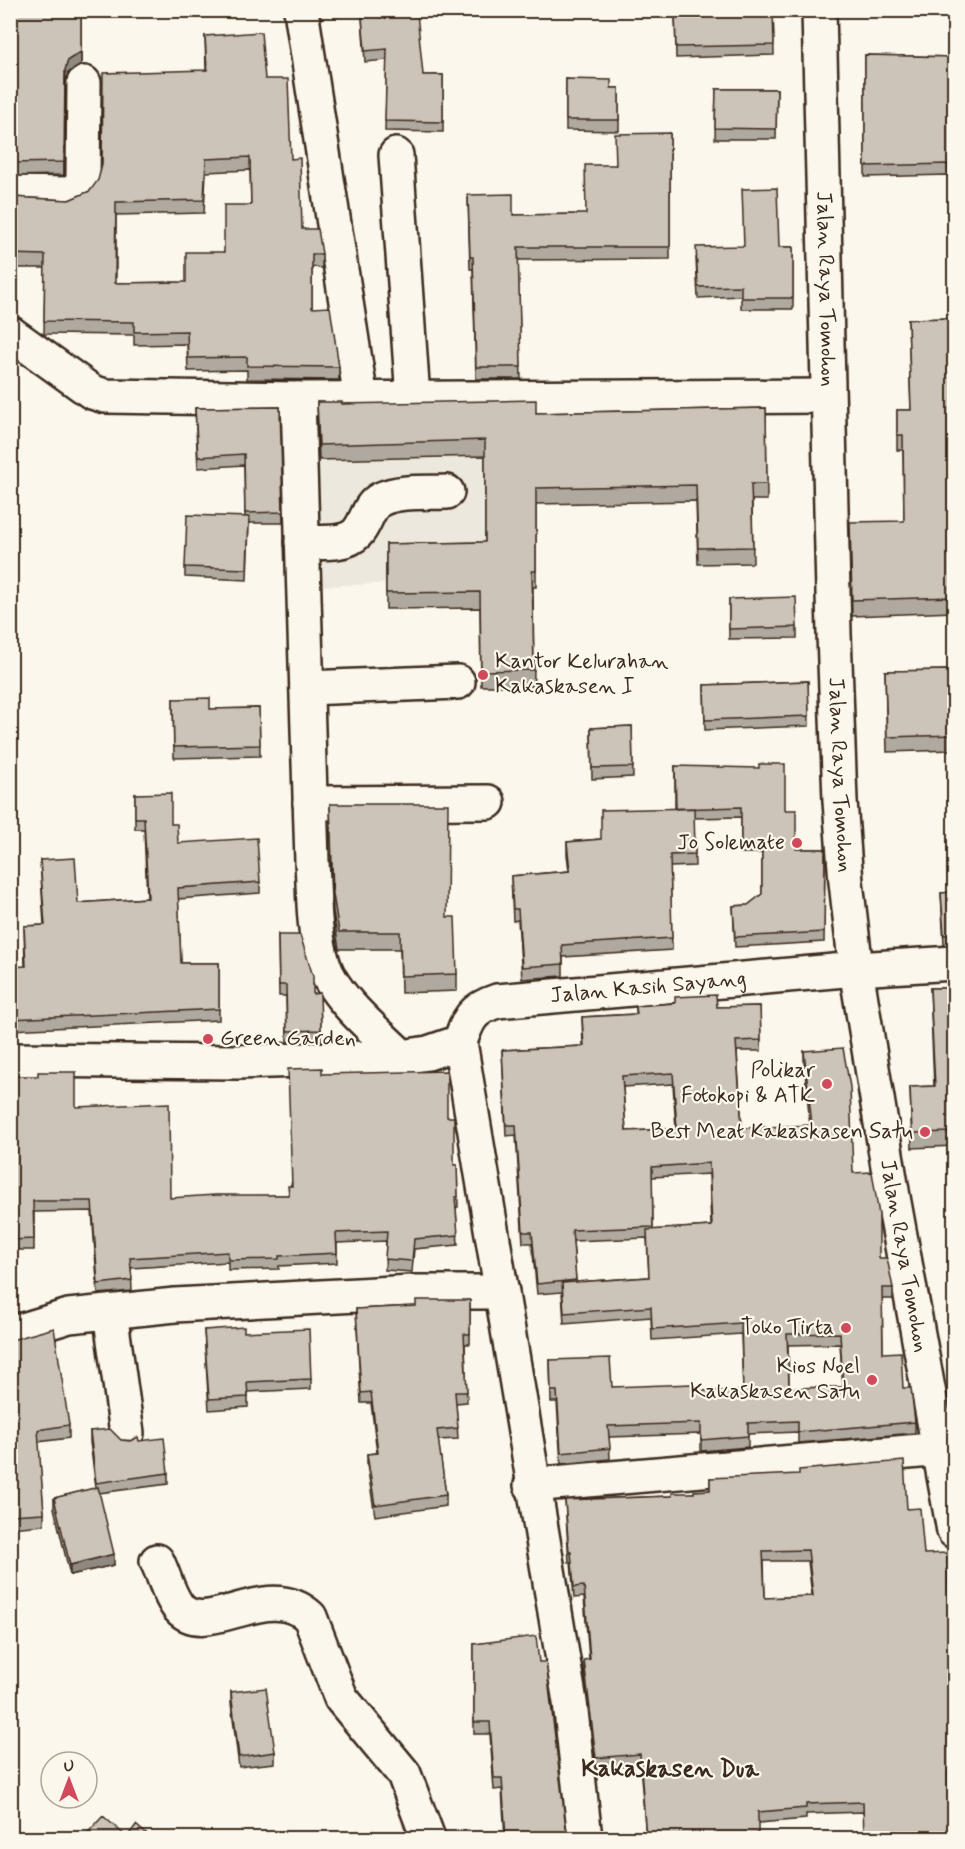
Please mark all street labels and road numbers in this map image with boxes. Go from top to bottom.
street label: Jalan Raya Tomohon [809,191,842,387]
street label: Jalan Raya Tomohon [822,676,859,873]
street label: Jalan Kasih Sayang [549,965,748,1010]
street label: Jalan Raya Tomohon [873,1157,935,1355]

